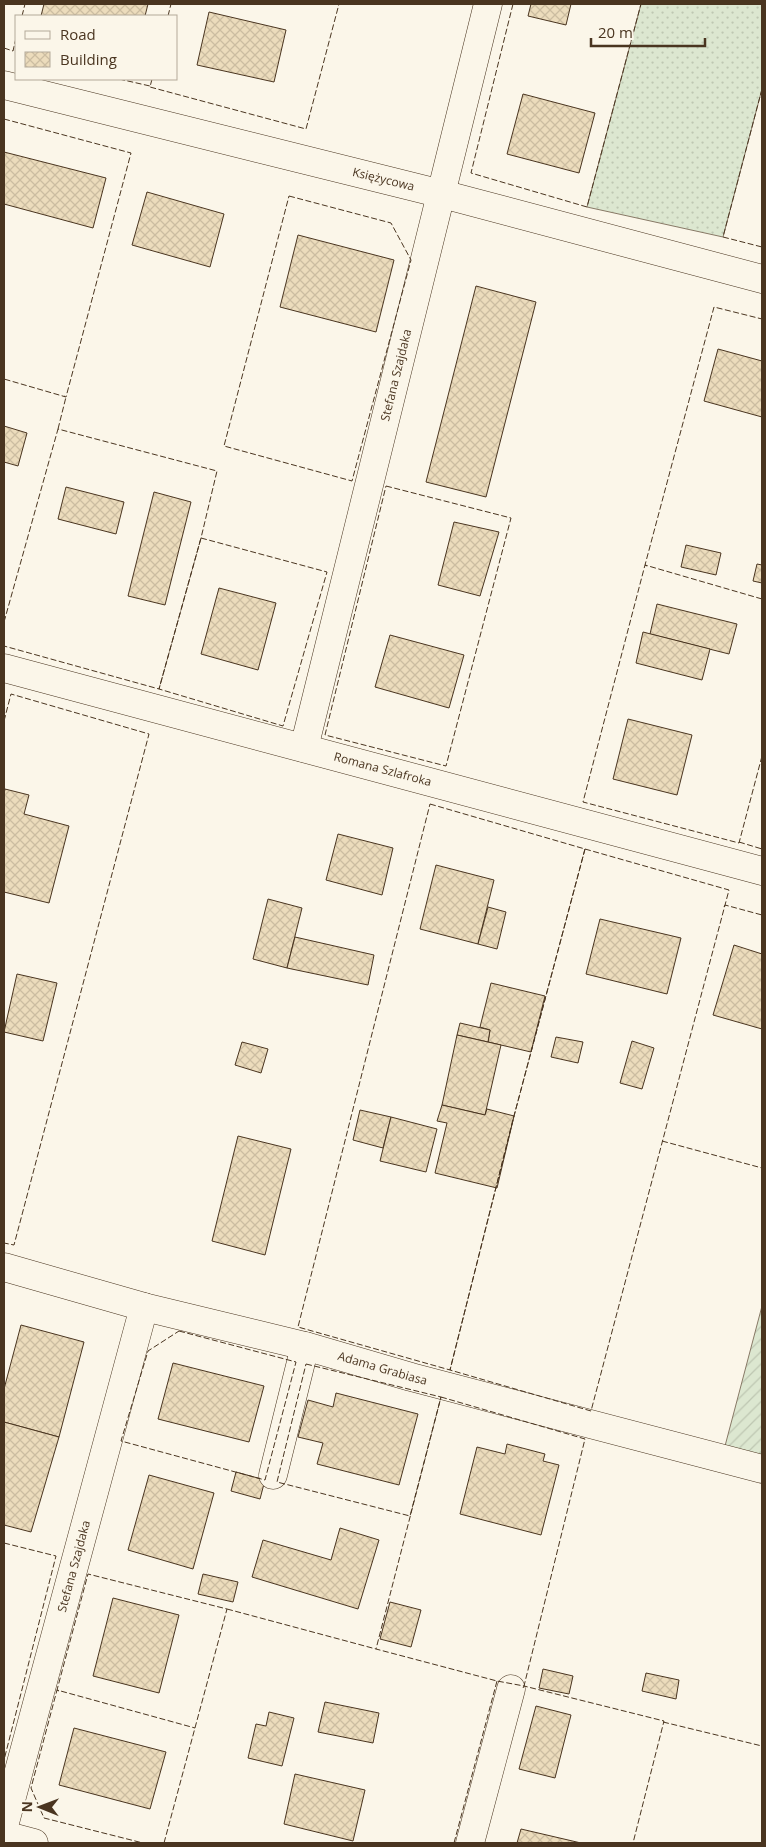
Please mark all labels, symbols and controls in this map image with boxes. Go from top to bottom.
legend [15,15,178,80]
scale bar [591,15,705,47]
text: 20 m [598,22,633,42]
text: Road [60,24,96,44]
text: Building [60,49,117,69]
street label: Księżycowa [351,163,416,195]
street label: Stefana Szajdaka [376,327,415,423]
street label: Romana Szlafroka [332,748,434,790]
street label: Adama Grabiasa [336,1347,429,1389]
street label: Stefana Szajdaka [53,1518,94,1614]
north arrow [15,1782,65,1832]
text: N [17,1801,36,1813]

